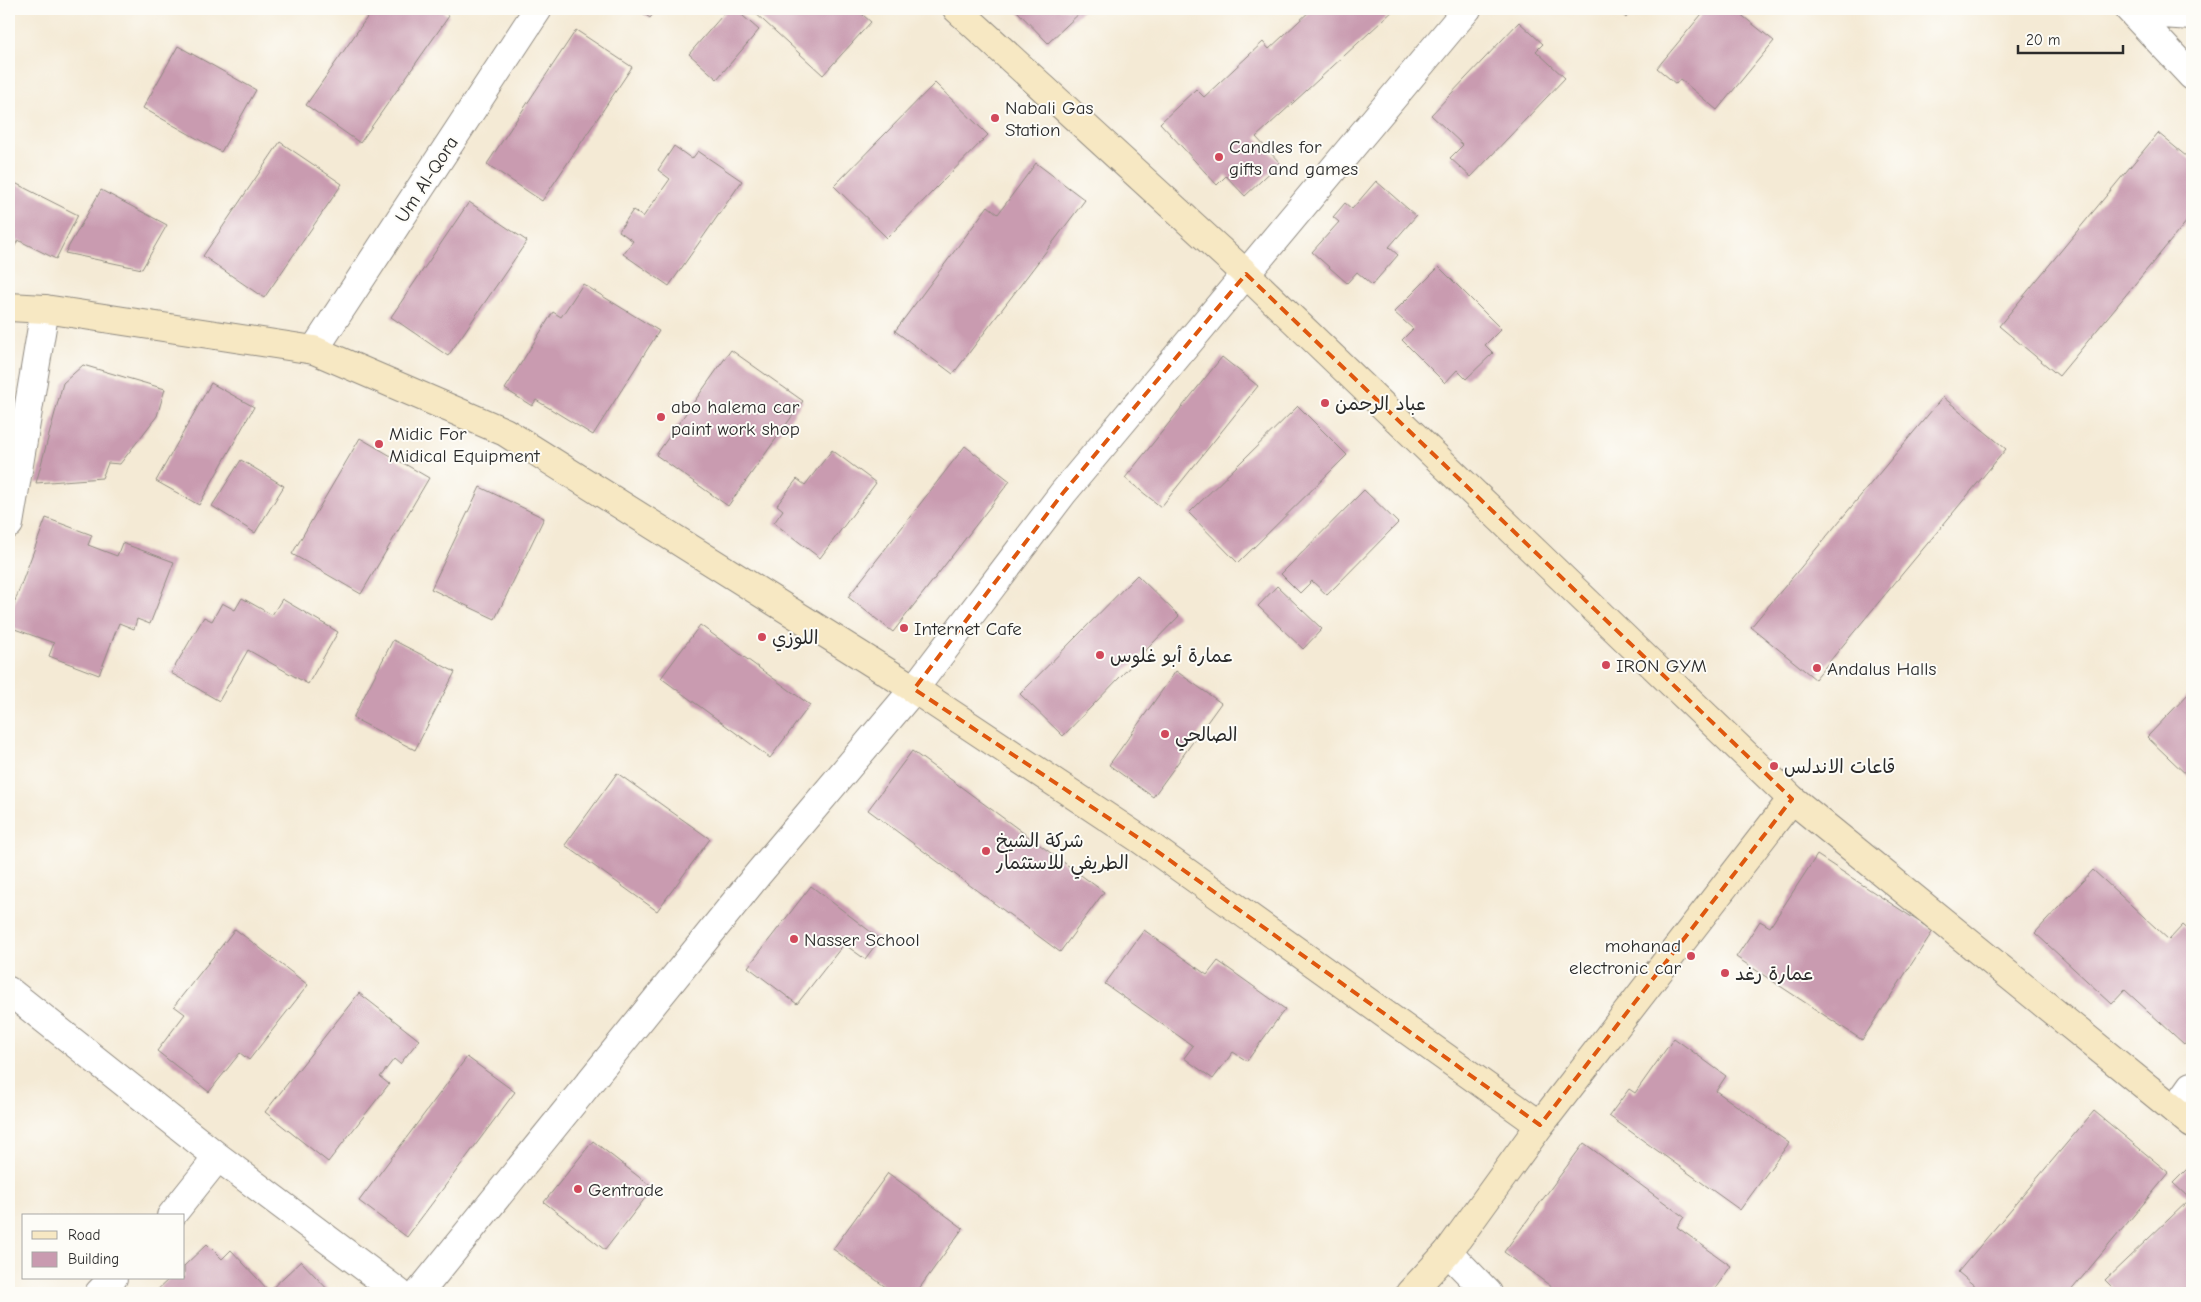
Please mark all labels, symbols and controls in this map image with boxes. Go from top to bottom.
scale bar [2018,22,2124,54]
text: 20 m [2026,31,2060,49]
place label: Nabali Gas Station [1005,97,1094,141]
marker: Nabali Gas Station [989,112,1001,124]
street label: Um Al-Qora [391,132,463,227]
place label: Candles for gifts and games [1229,136,1358,180]
marker: Candles for gifts and games [1213,151,1225,163]
place label: عباد الرحمن [1335,393,1426,415]
place label: abo halema car paint work shop [671,396,800,440]
marker: عباد الرحمن [1319,397,1331,409]
marker: abo halema car paint work shop [655,411,667,423]
place label: Midic For Midical Equipment [389,423,540,467]
marker: Midic For Midical Equipment [373,438,385,450]
place label: Internet Cafe [914,618,1022,640]
marker: Internet Cafe [898,622,910,634]
place label: اللوزي [772,627,818,652]
marker: اللوزي [756,631,768,643]
place label: عمارة أبو غلوس [1110,645,1234,668]
marker: عمارة أبو غلوس [1094,649,1106,661]
place label: IRON GYM [1616,655,1707,677]
place label: Andalus Halls [1827,658,1936,680]
marker: IRON GYM [1600,659,1612,671]
marker: Andalus Halls [1811,662,1823,674]
place label: الصالحي [1175,724,1238,751]
marker: الصالحي [1159,728,1171,740]
place label: قاعات الاندلس [1784,756,1895,778]
marker: قاعات الاندلس [1768,760,1780,772]
place label: شركة الشيخ الطريفي للاستثمار [995,830,1129,879]
marker: شركة الشيخ الطريفي للاستثمار [980,845,992,857]
place label: Nasser School [804,929,920,951]
marker: Nasser School [788,933,800,945]
place label: mohanad electronic car [1569,935,1681,979]
marker: mohanad electronic car [1685,950,1697,962]
place label: عمارة رغد [1735,963,1814,985]
marker: عمارة رغد [1719,967,1731,979]
place label: Gentrade [588,1179,664,1201]
marker: Gentrade [572,1183,584,1195]
legend [22,1214,185,1280]
text: Road [68,1226,100,1244]
text: Building [68,1250,119,1268]

